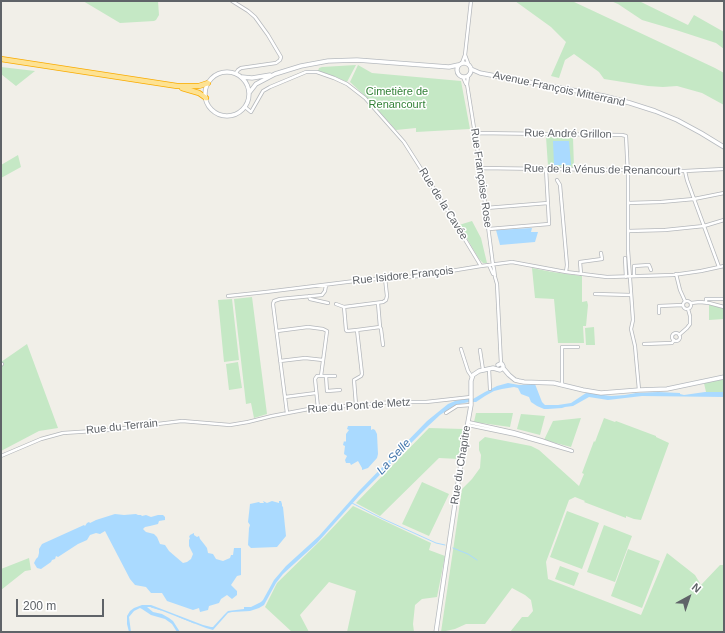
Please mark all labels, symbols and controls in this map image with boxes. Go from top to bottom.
street label: Avenue François Mitterrand [492,69,626,109]
park label: Cimetière de Renancourt [366,85,428,111]
street label: Rue Françoise Rose [467,127,495,229]
street label: Rue André Grillon [524,127,612,141]
street label: Rue de la Vénus de Renancourt [524,162,680,178]
street label: Rue de la Cavée [416,166,470,242]
street label: Rue Isidore François [352,264,454,288]
street label: Rue du Pont de Metz [307,396,411,416]
street label: Rue du Terrain [85,417,159,437]
street label: Rue du Chapitre [448,424,474,506]
water label: La Selle [374,436,414,478]
north arrow [669,577,709,617]
text: N [690,581,704,595]
scale bar [18,591,106,617]
text: 200 m [23,599,56,613]

